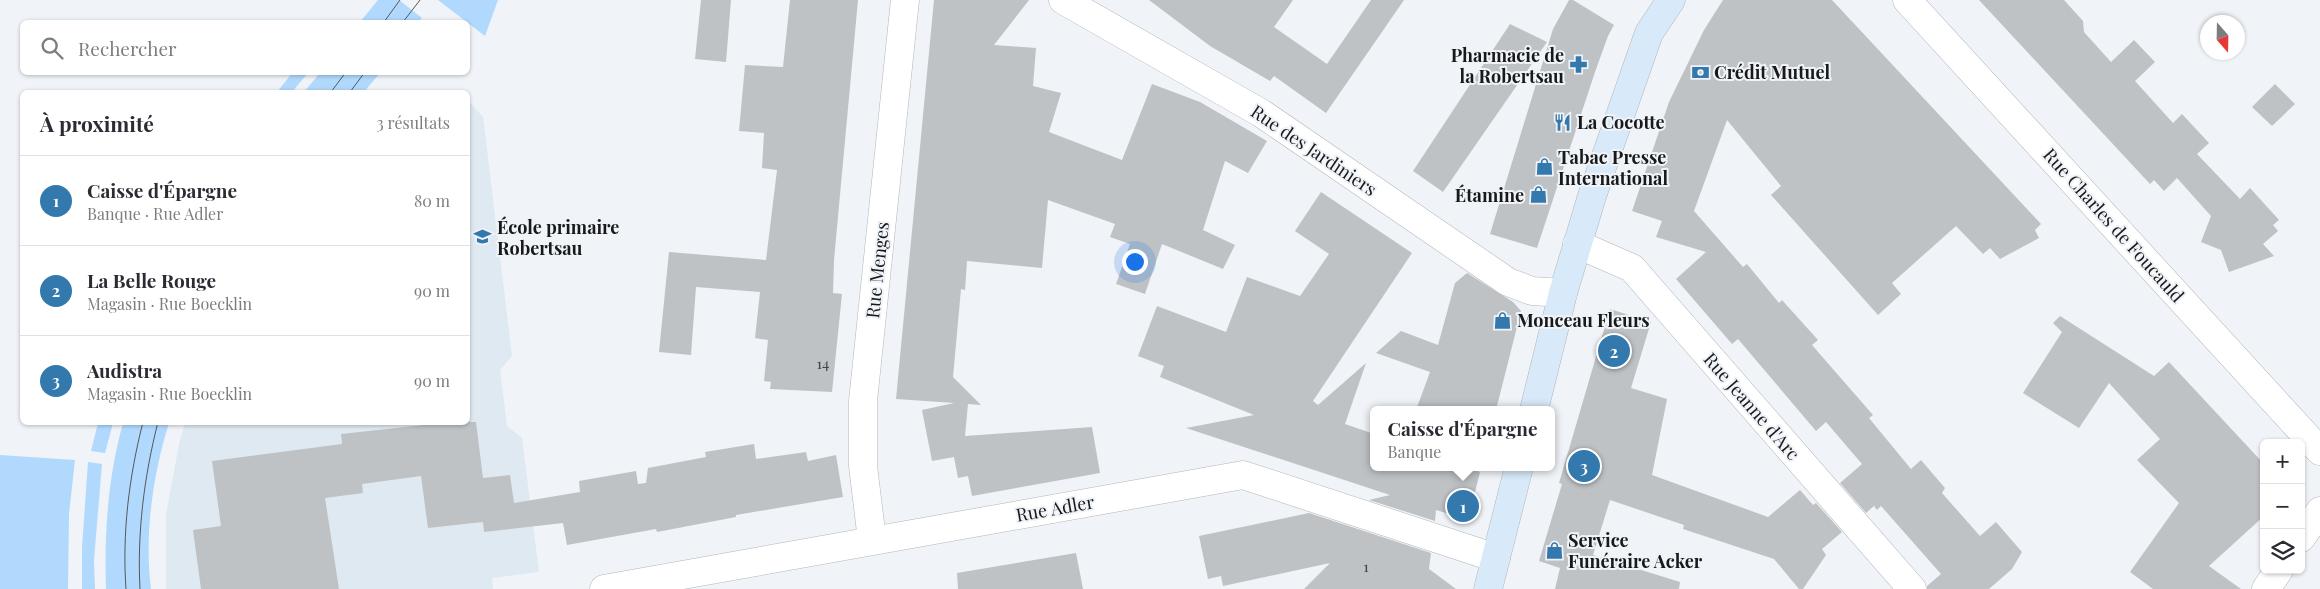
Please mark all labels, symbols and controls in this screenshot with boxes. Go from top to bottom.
north arrow [2200,15,2245,60]
search box [20,20,470,75]
icon: search [38,34,66,62]
text: Rechercher [78,35,177,61]
place label: Pharmacie de la Robertsau [1451,43,1564,88]
pharmacy icon: Pharmacie de la Robertsau [1568,55,1588,75]
place label: Crédit Mutuel [1714,60,1830,84]
bank icon: Crédit Mutuel [1690,62,1710,82]
street label: Rue des Jardiniers [1246,99,1382,201]
text: À proximité [40,109,154,137]
place label: La Cocotte [1577,110,1665,134]
text: 3 résultats [376,112,450,133]
restaurant icon: La Cocotte [1553,112,1573,132]
street label: Rue Charles de Foucauld [2038,143,2190,308]
place label: Tabac Presse International [1558,145,1668,190]
shop icon: Tabac Presse International [1534,157,1554,177]
text: Caisse d'Épargne [87,177,237,203]
place label: Étamine [1455,183,1524,207]
shop icon: Étamine [1528,185,1548,205]
text: 1 [53,190,59,211]
text: 80 m [414,190,450,211]
text: Banque · Rue Adler [87,203,223,224]
place label: École primaire Robertsau [497,215,619,260]
street label: Rue Menges [860,220,894,320]
school or university icon: École primaire Robertsau [473,227,493,247]
your location [1122,249,1148,275]
text: La Belle Rouge [87,267,216,293]
text: 2 [52,280,60,301]
text: 90 m [414,280,450,301]
text: Magasin · Rue Boecklin [87,293,252,314]
place label: Monceau Fleurs [1517,308,1650,332]
shop icon: Monceau Fleurs [1493,310,1513,330]
pin: 2 [1598,332,1630,370]
street label: Rue Jeanne d'Arc [1699,347,1806,465]
house number: 14 [817,353,829,373]
text: Audistra [87,357,162,383]
text: 3 [52,370,60,391]
text: 90 m [414,370,450,391]
text: Magasin · Rue Boecklin [87,383,252,404]
popup [1370,406,1555,471]
text: Caisse d'Épargne [1387,415,1538,441]
map controls [2260,439,2305,574]
button: + [2260,439,2305,484]
text: Banque [1387,441,1441,462]
pin: 3 [1568,447,1600,485]
button: − [2260,484,2305,529]
pin: 1 [1447,487,1479,525]
street label: Rue Adler [1014,489,1096,527]
place label: Service Funéraire Acker [1568,528,1703,573]
button: layers [2260,529,2305,574]
shop icon: Service Funéraire Acker [1544,540,1564,560]
house number: 1 [1363,556,1369,576]

